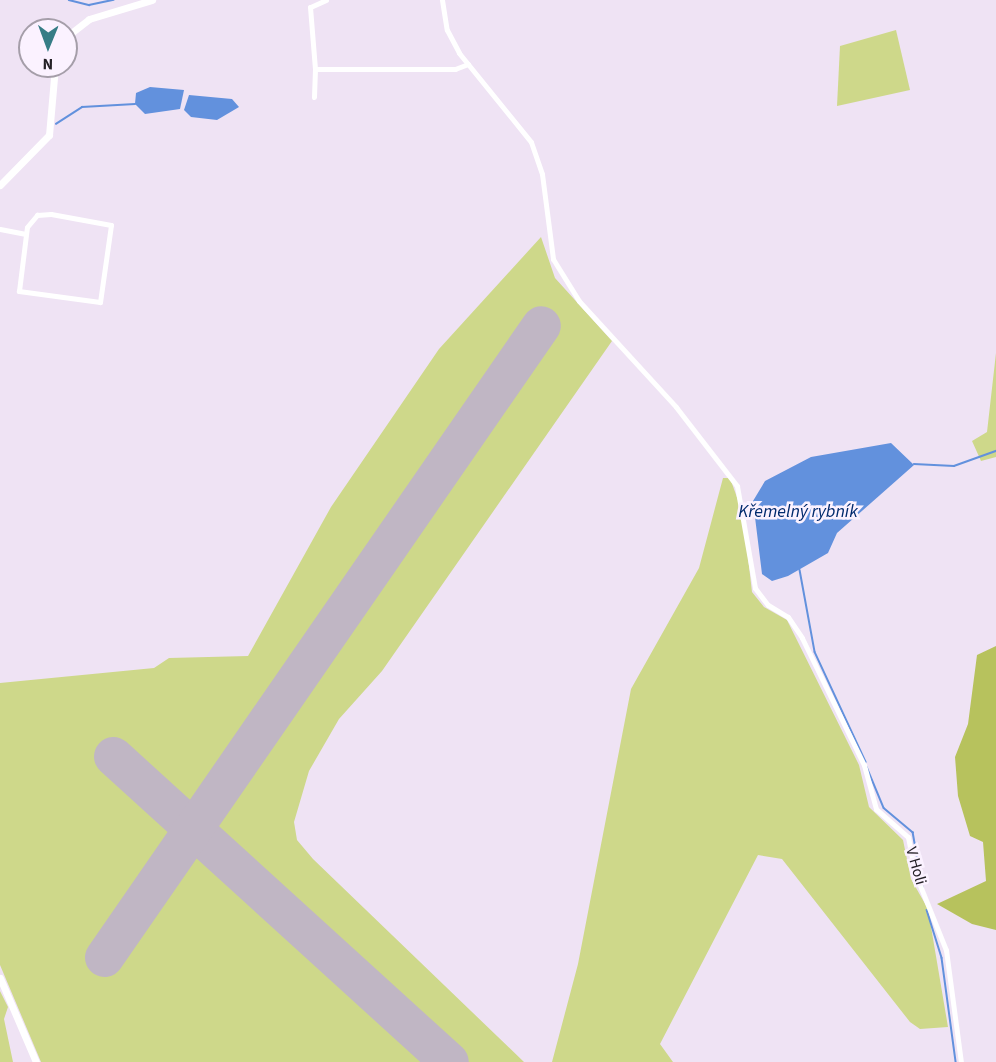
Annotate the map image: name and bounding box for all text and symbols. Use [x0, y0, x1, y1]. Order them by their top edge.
north arrow [18, 18, 78, 78]
text: N [42, 53, 53, 75]
water label: Křemelný rybník [738, 501, 858, 523]
street label: V Holi [901, 845, 931, 887]

